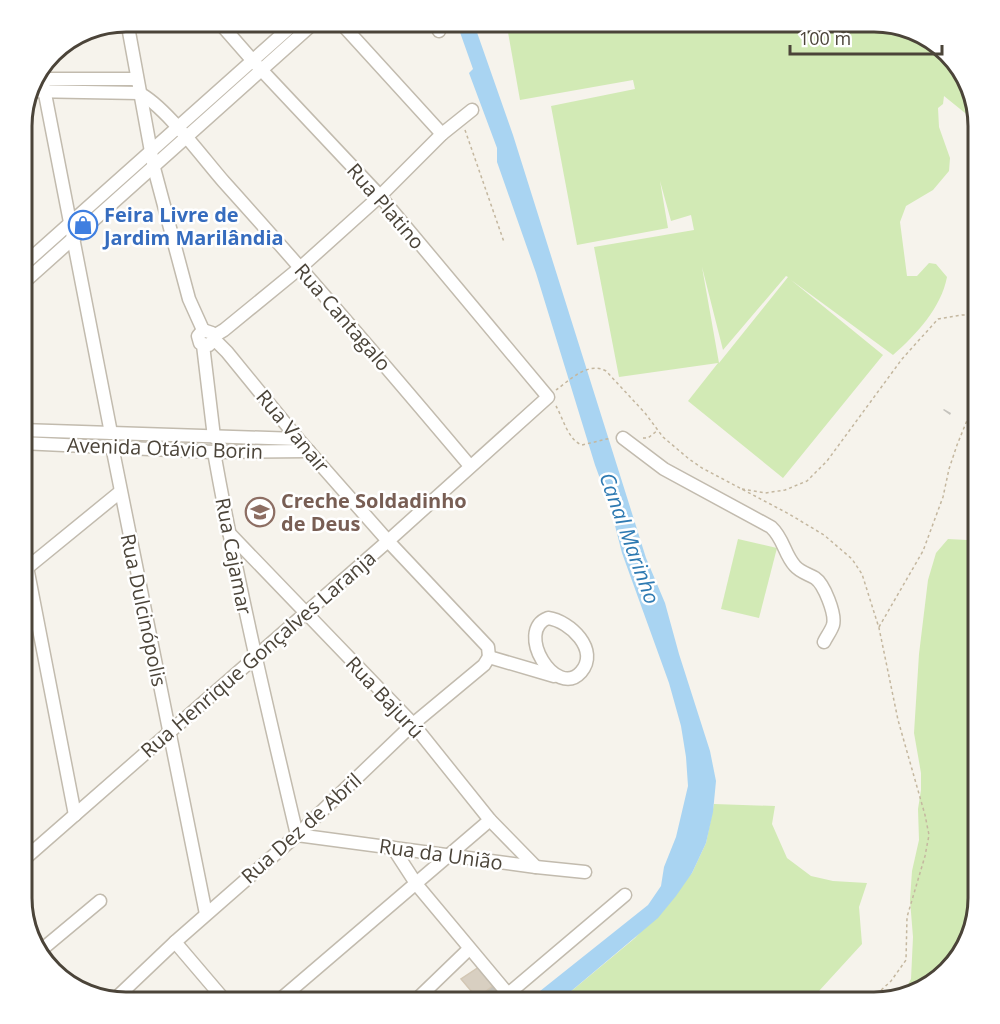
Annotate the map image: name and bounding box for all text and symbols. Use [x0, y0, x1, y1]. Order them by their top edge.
scale bar [790, 18, 942, 56]
text: 100 m [799, 26, 851, 50]
street label: Rua Platino [341, 157, 431, 255]
place label: Feira Livre de Jardim Marilândia [102, 201, 284, 251]
shop icon: Feira Livre de Jardim Marilândia [67, 209, 99, 241]
street label: Rua Cantagalo [289, 258, 397, 376]
street label: Rua Vanair [250, 384, 336, 478]
street label: Avenida Otávio Borin [66, 431, 264, 465]
water label: Canal Marinho [593, 468, 667, 608]
place label: Creche Soldadinho de Deus [281, 487, 467, 537]
street label: Rua Cajamar [209, 495, 259, 617]
school or university icon: Creche Soldadinho de Deus [244, 496, 276, 528]
street label: Rua Dulcinópolis [115, 531, 173, 689]
street label: Rua Henrique Gonçalves Laranja [135, 544, 381, 764]
street label: Rua Bajurú [340, 650, 430, 744]
street label: Rua Dez de Abril [235, 767, 367, 889]
street label: Rua da União [377, 832, 505, 876]

